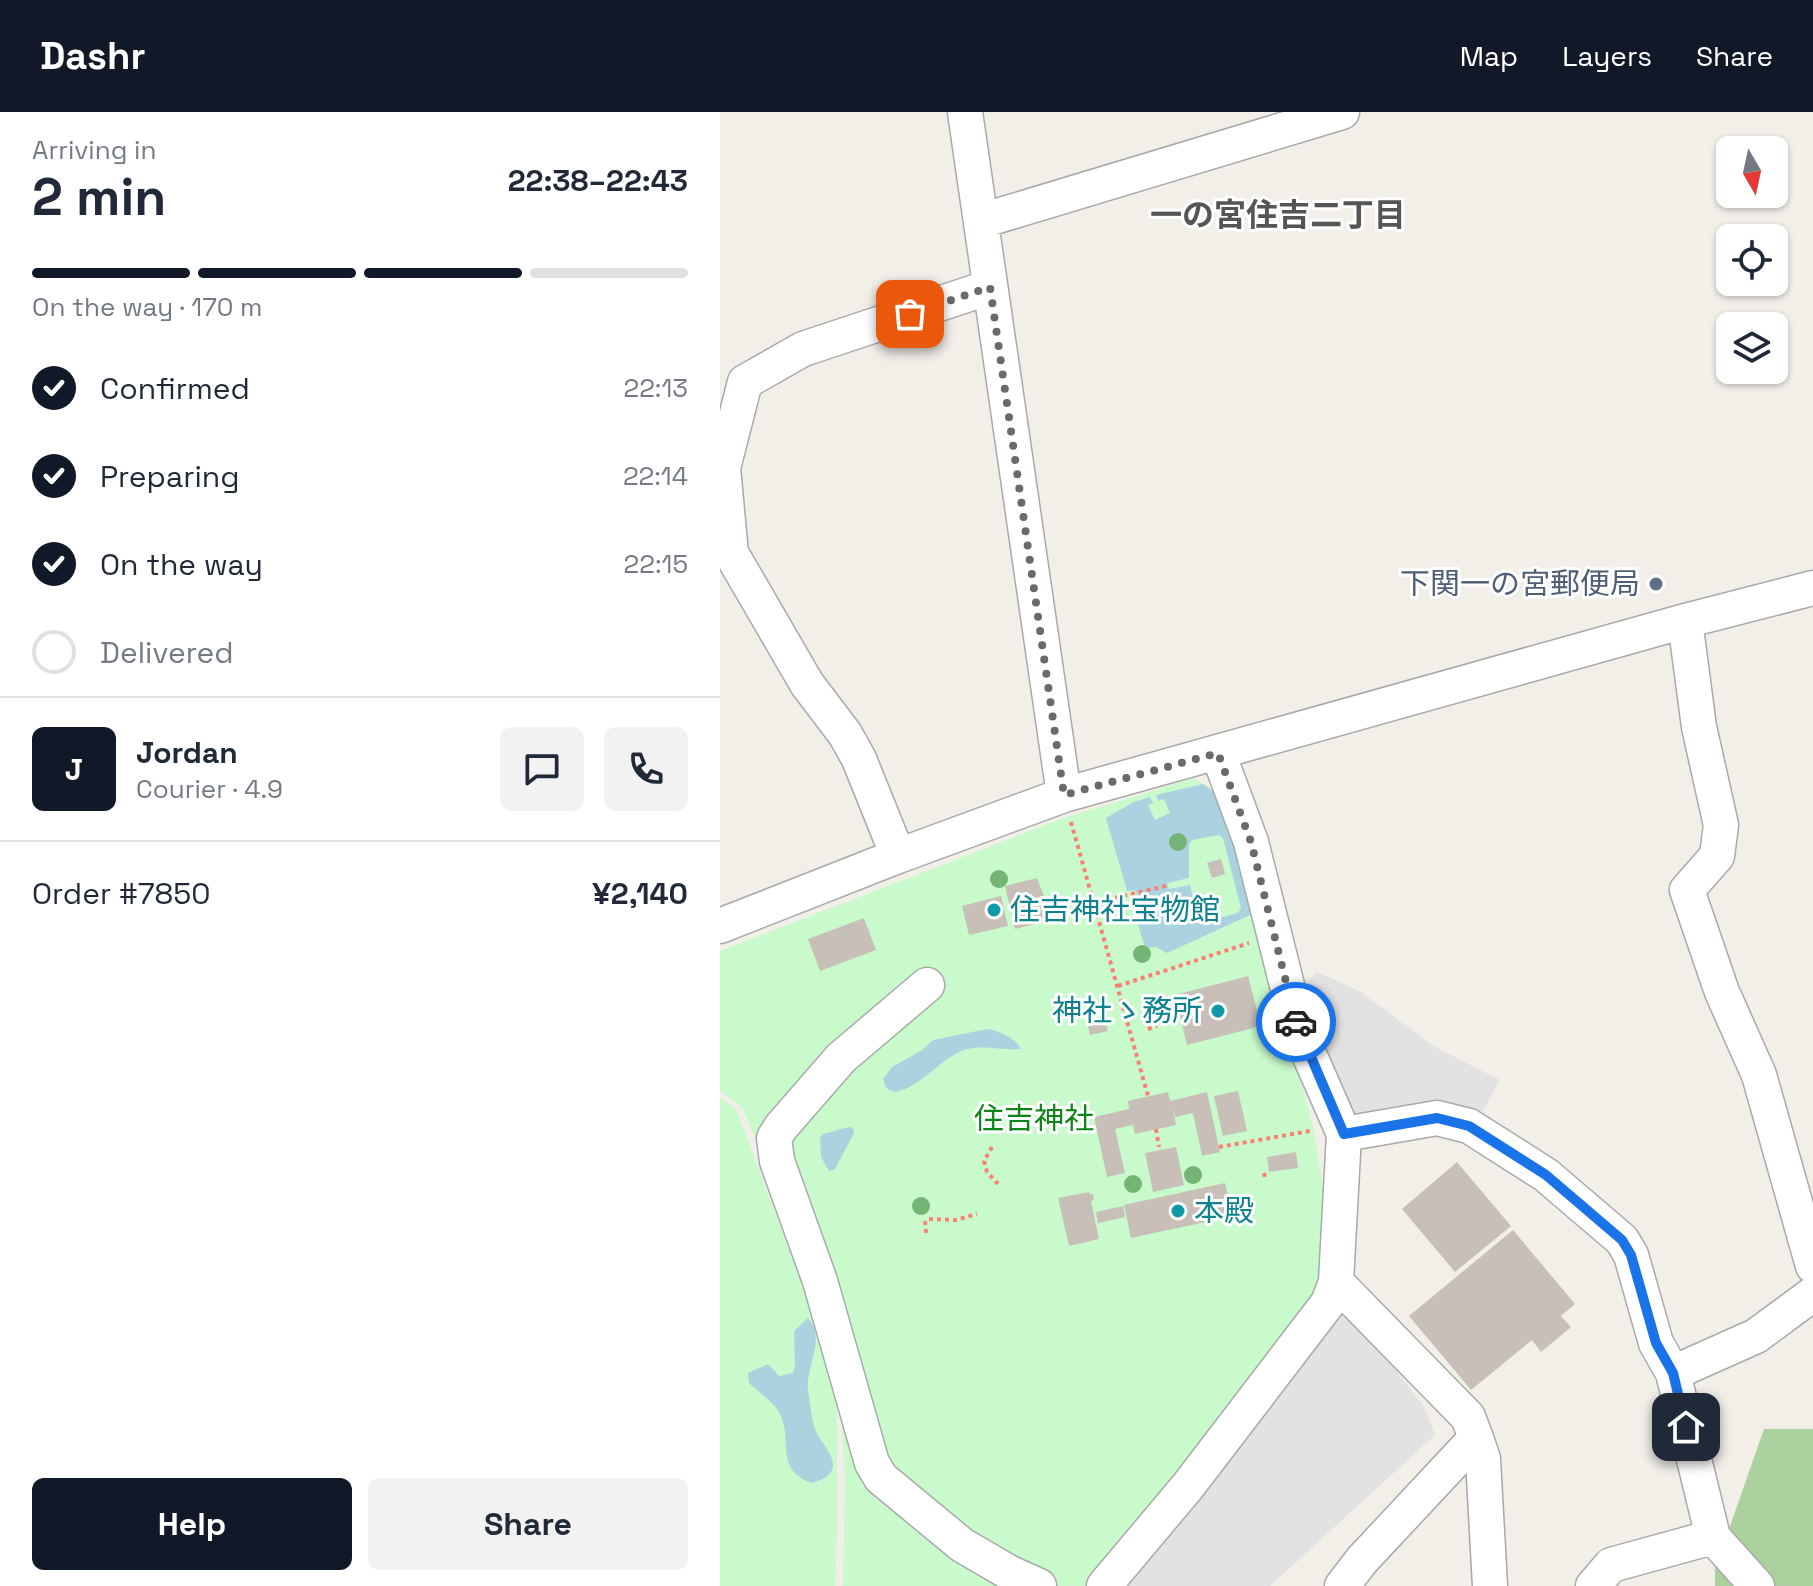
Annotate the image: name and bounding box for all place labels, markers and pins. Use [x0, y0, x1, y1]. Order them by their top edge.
pin [876, 280, 944, 348]
place label: 下関一の宮郵便局 [1400, 564, 1640, 603]
marker: 下関一の宮郵便局 [1647, 575, 1665, 593]
place label: 住吉神社宝物館 [1010, 890, 1220, 929]
marker: 住吉神社宝物館 [985, 901, 1003, 919]
place label: 神社ゝ務所 [1052, 991, 1202, 1030]
marker: 神社ゝ務所 [1209, 1002, 1227, 1020]
place label: 本殿 [1194, 1191, 1254, 1230]
marker: 本殿 [1169, 1202, 1187, 1220]
pin [1652, 1393, 1720, 1461]

